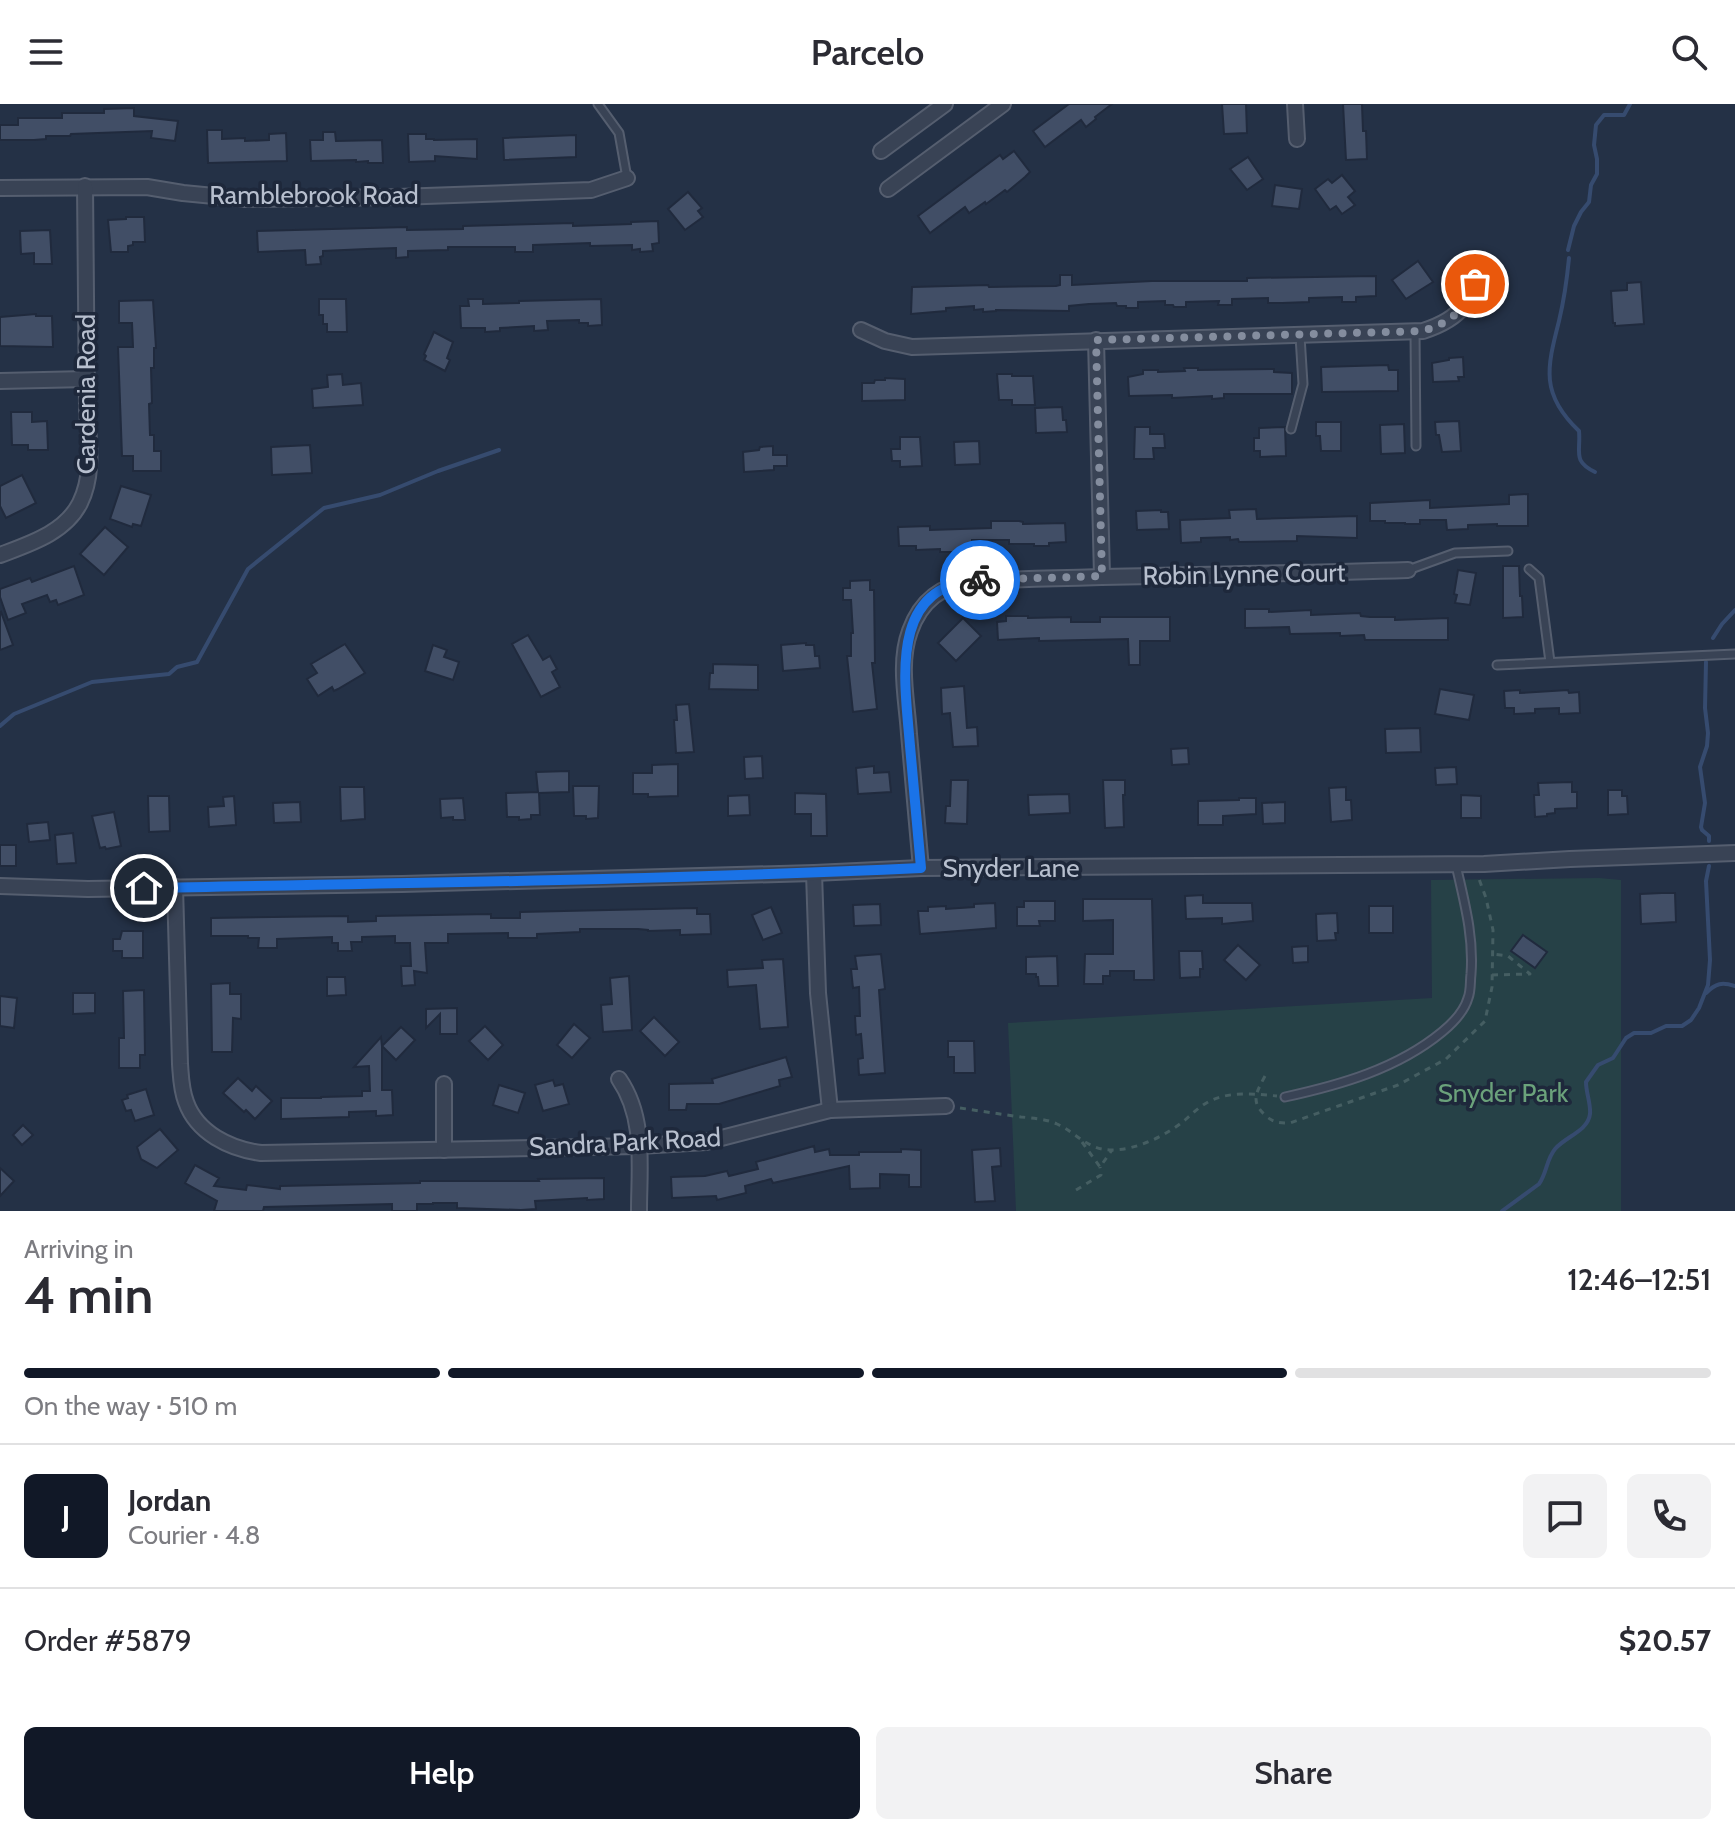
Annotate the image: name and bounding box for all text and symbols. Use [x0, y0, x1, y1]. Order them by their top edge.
icon: menu [24, 30, 68, 74]
text: Parcelo [811, 30, 924, 74]
icon: search [1667, 30, 1711, 74]
street label: Ramblebrook Road [209, 179, 419, 211]
pin [1441, 250, 1509, 318]
icon: bag [1453, 262, 1497, 306]
street label: Gardenia Road [70, 314, 102, 474]
courier [940, 540, 1020, 620]
street label: Robin Lynne Court [1142, 556, 1346, 592]
icon: bike [958, 558, 1002, 602]
street label: Snyder Lane [942, 852, 1080, 884]
pin [110, 854, 178, 922]
icon: home [122, 866, 166, 910]
park label: Snyder Park [1438, 1077, 1569, 1109]
street label: Sandra Park Road [528, 1121, 722, 1163]
text: Arriving in [24, 1233, 134, 1265]
text: 12:46–12:51 [1567, 1261, 1711, 1298]
text: 4 min [24, 1263, 153, 1326]
text: On the way · 510 m [24, 1390, 237, 1422]
button: chat [1523, 1474, 1607, 1558]
button: phone [1627, 1474, 1711, 1558]
text: Jordan [128, 1482, 211, 1519]
text: J [62, 1498, 70, 1535]
text: Courier · 4.8 [128, 1519, 261, 1551]
text: Order #5879 [24, 1622, 192, 1659]
text: $20.57 [1619, 1622, 1711, 1659]
button: Help [24, 1727, 860, 1819]
button: Share [876, 1727, 1711, 1819]

